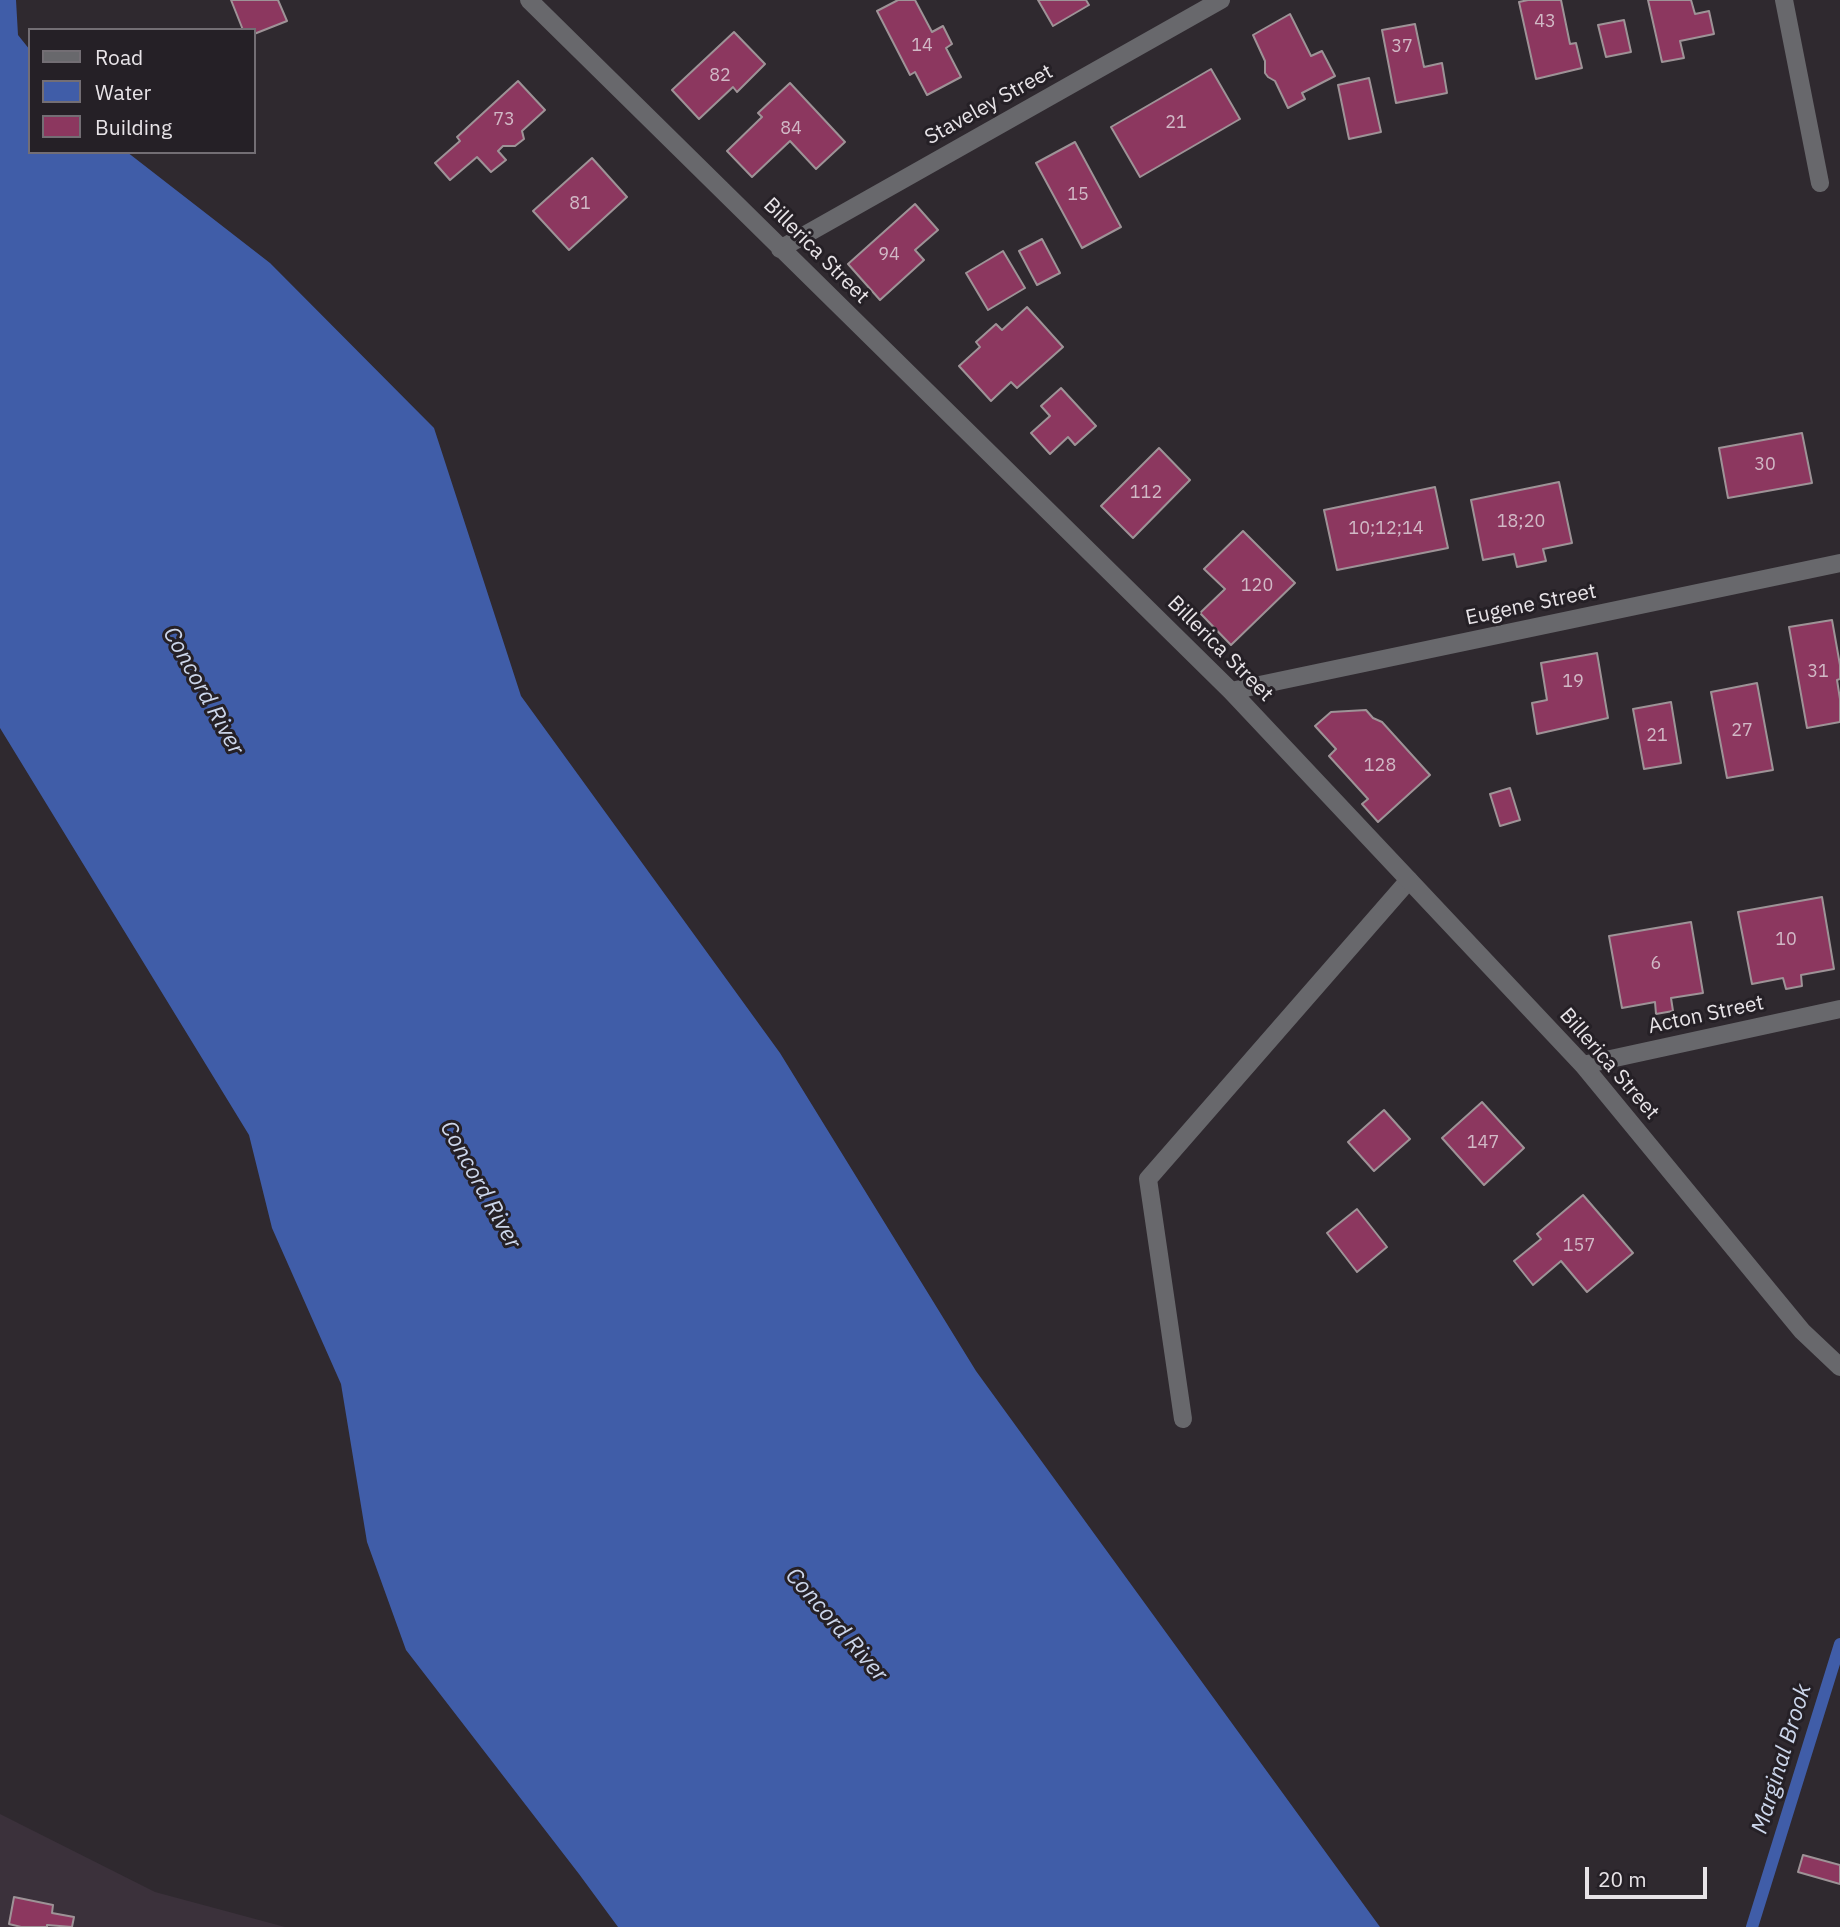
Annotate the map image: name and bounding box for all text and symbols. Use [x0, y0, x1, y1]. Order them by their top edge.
house number: 43 [1534, 11, 1556, 33]
legend [28, 28, 256, 154]
house number: 14 [911, 35, 933, 57]
house number: 37 [1391, 36, 1413, 58]
text: Road [95, 43, 143, 71]
street label: Staveley Street [921, 59, 1057, 151]
house number: 82 [709, 65, 731, 87]
text: Water [95, 78, 151, 106]
house number: 73 [493, 109, 515, 131]
house number: 21 [1165, 112, 1187, 134]
text: Building [95, 113, 172, 141]
house number: 84 [780, 118, 802, 140]
house number: 15 [1067, 184, 1089, 206]
house number: 81 [569, 193, 591, 215]
street label: Billerica Street [758, 193, 874, 309]
house number: 94 [878, 244, 900, 266]
house number: 30 [1754, 454, 1776, 476]
house number: 112 [1130, 482, 1162, 504]
house number: 18;20 [1497, 511, 1545, 533]
house number: 10;12;14 [1348, 518, 1424, 540]
house number: 120 [1241, 575, 1273, 597]
street label: Eugene Street [1463, 579, 1599, 631]
street label: Billerica Street [1162, 591, 1278, 707]
water label: Concord River [157, 622, 249, 760]
house number: 31 [1807, 661, 1829, 683]
house number: 19 [1562, 671, 1584, 693]
house number: 27 [1731, 720, 1753, 742]
house number: 21 [1646, 725, 1668, 747]
house number: 128 [1364, 755, 1396, 777]
house number: 10 [1775, 929, 1797, 951]
house number: 6 [1651, 953, 1661, 975]
street label: Acton Street [1646, 990, 1766, 1040]
street label: Billerica Street [1554, 1003, 1664, 1125]
water label: Concord River [434, 1116, 526, 1254]
house number: 147 [1467, 1132, 1499, 1154]
house number: 157 [1563, 1235, 1595, 1257]
water label: Concord River [779, 1562, 893, 1688]
water label: Marginal Brook [1746, 1681, 1818, 1837]
scale bar [1588, 1854, 1710, 1898]
text: 20 m [1598, 1865, 1647, 1893]

